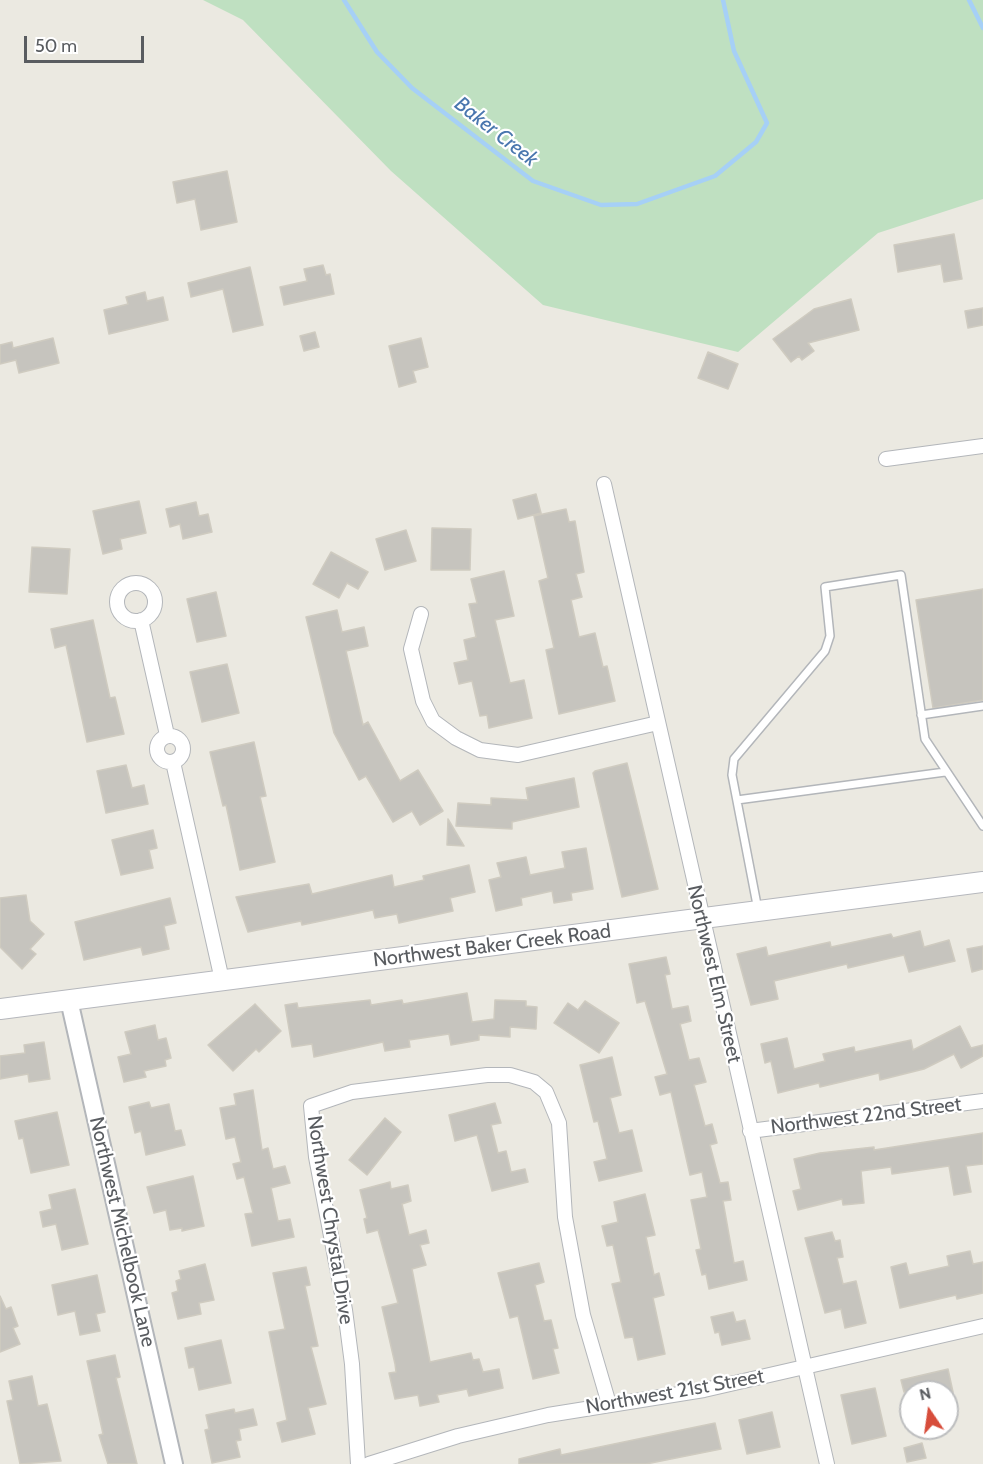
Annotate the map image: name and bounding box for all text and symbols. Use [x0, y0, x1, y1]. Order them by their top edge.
scale bar [27, 24, 147, 62]
text: 50 m [35, 35, 77, 57]
water label: Baker Creek [449, 92, 543, 172]
street label: Northwest Elm Street [682, 883, 746, 1065]
street label: Northwest Baker Creek Road [372, 920, 612, 972]
street label: Northwest 22nd Street [769, 1092, 963, 1140]
street label: Northwest Chrystal Drive [302, 1114, 358, 1326]
street label: Northwest Michelbook Lane [84, 1115, 160, 1349]
street label: Northwest 21st Street [584, 1365, 766, 1419]
north arrow [899, 1380, 959, 1440]
text: N [918, 1383, 933, 1404]

